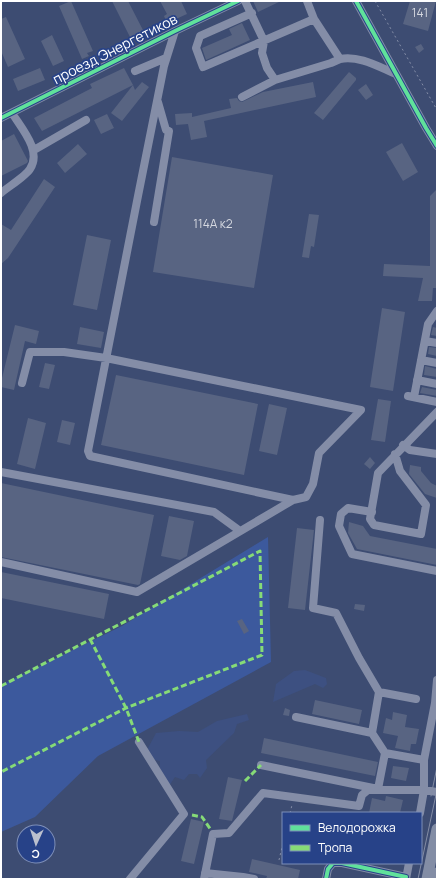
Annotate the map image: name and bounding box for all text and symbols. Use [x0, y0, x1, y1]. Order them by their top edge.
house number: 141 [412, 4, 428, 21]
street label: проезд Энергетиков [49, 9, 181, 88]
house number: 114А к2 [193, 215, 233, 232]
legend [282, 812, 422, 864]
text: Велодорожка [318, 819, 396, 836]
north arrow [16, 824, 56, 864]
text: Тропа [318, 839, 352, 856]
text: С [31, 847, 40, 862]

